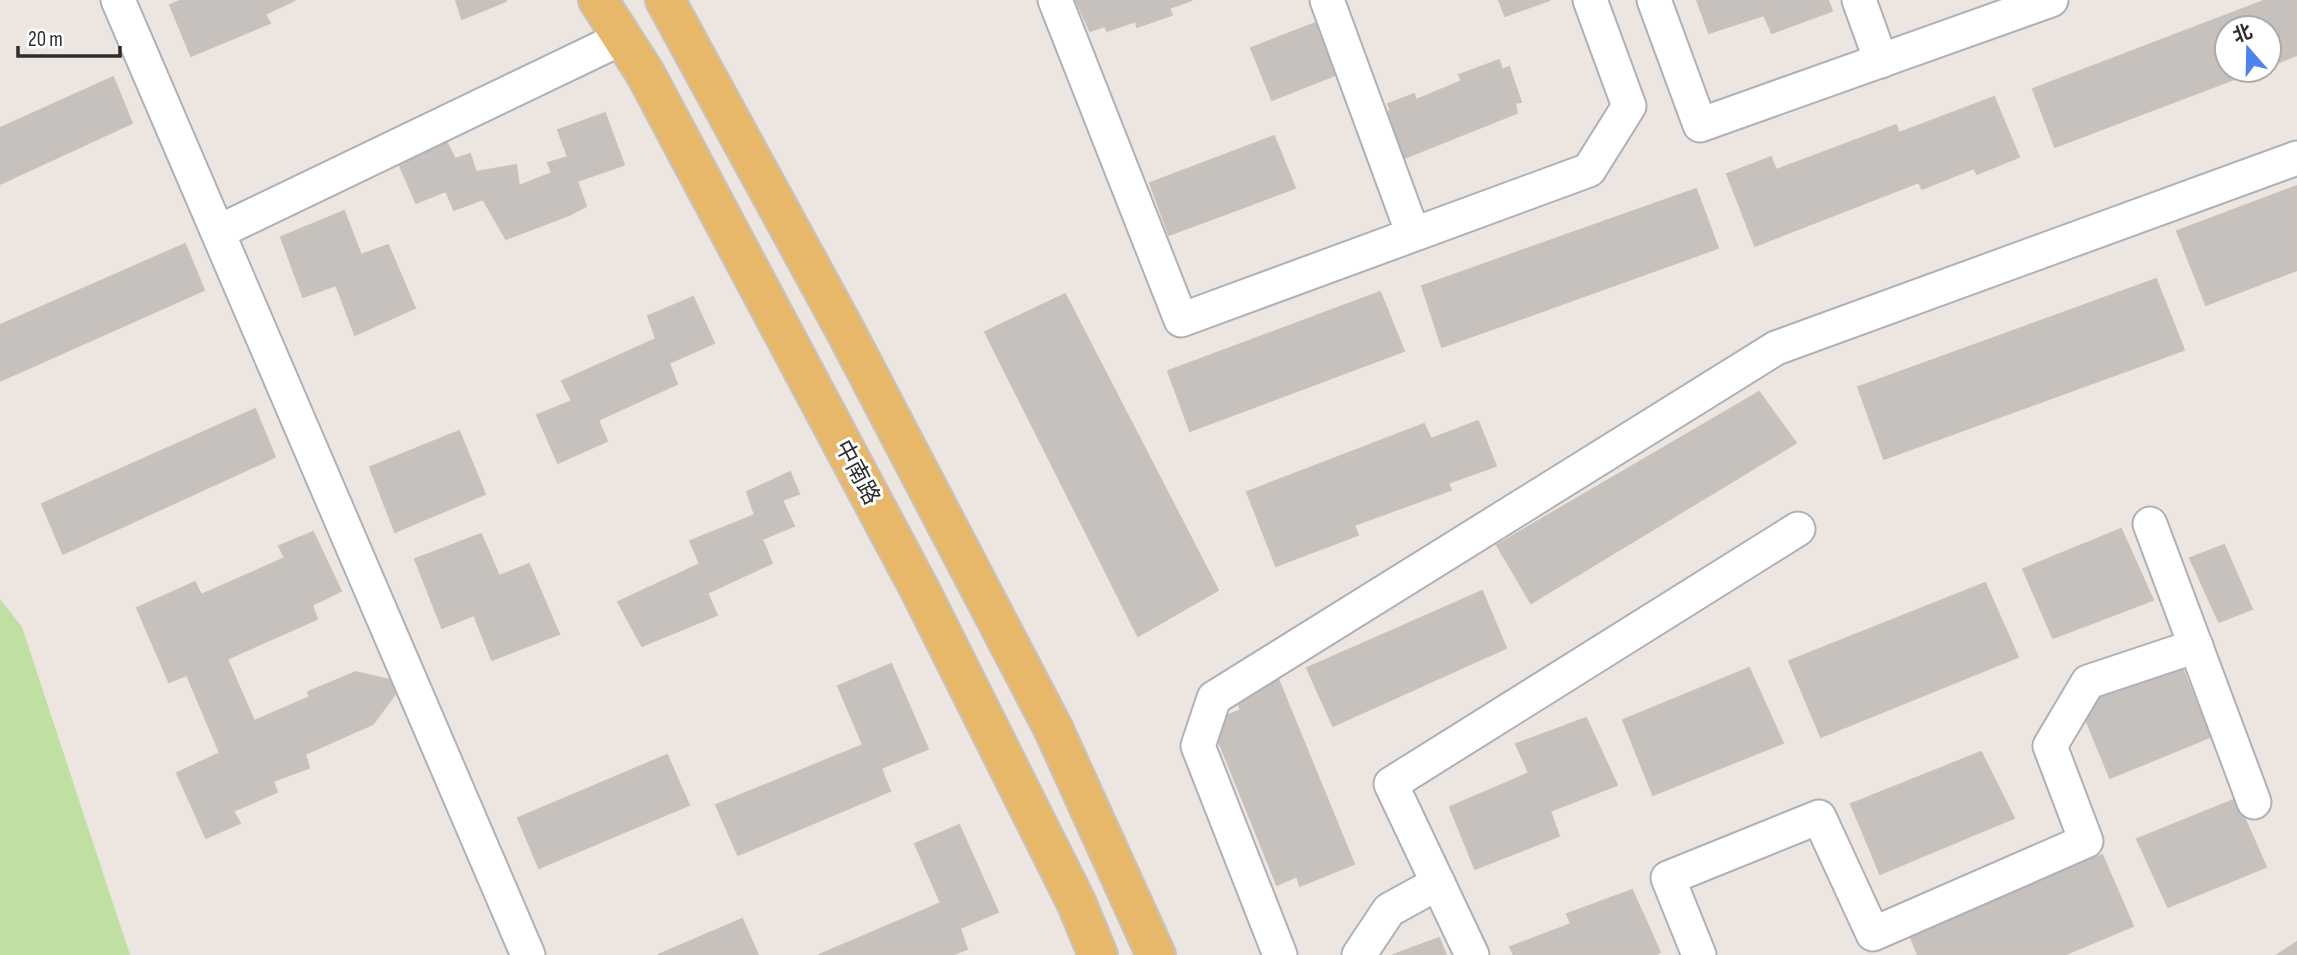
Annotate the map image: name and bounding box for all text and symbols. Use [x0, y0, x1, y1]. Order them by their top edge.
scale bar [18, 14, 119, 58]
north arrow [2213, 14, 2283, 84]
text: 北 [2230, 20, 2256, 48]
text: 20 m [28, 27, 63, 52]
street label: 中南路 [829, 435, 886, 510]

